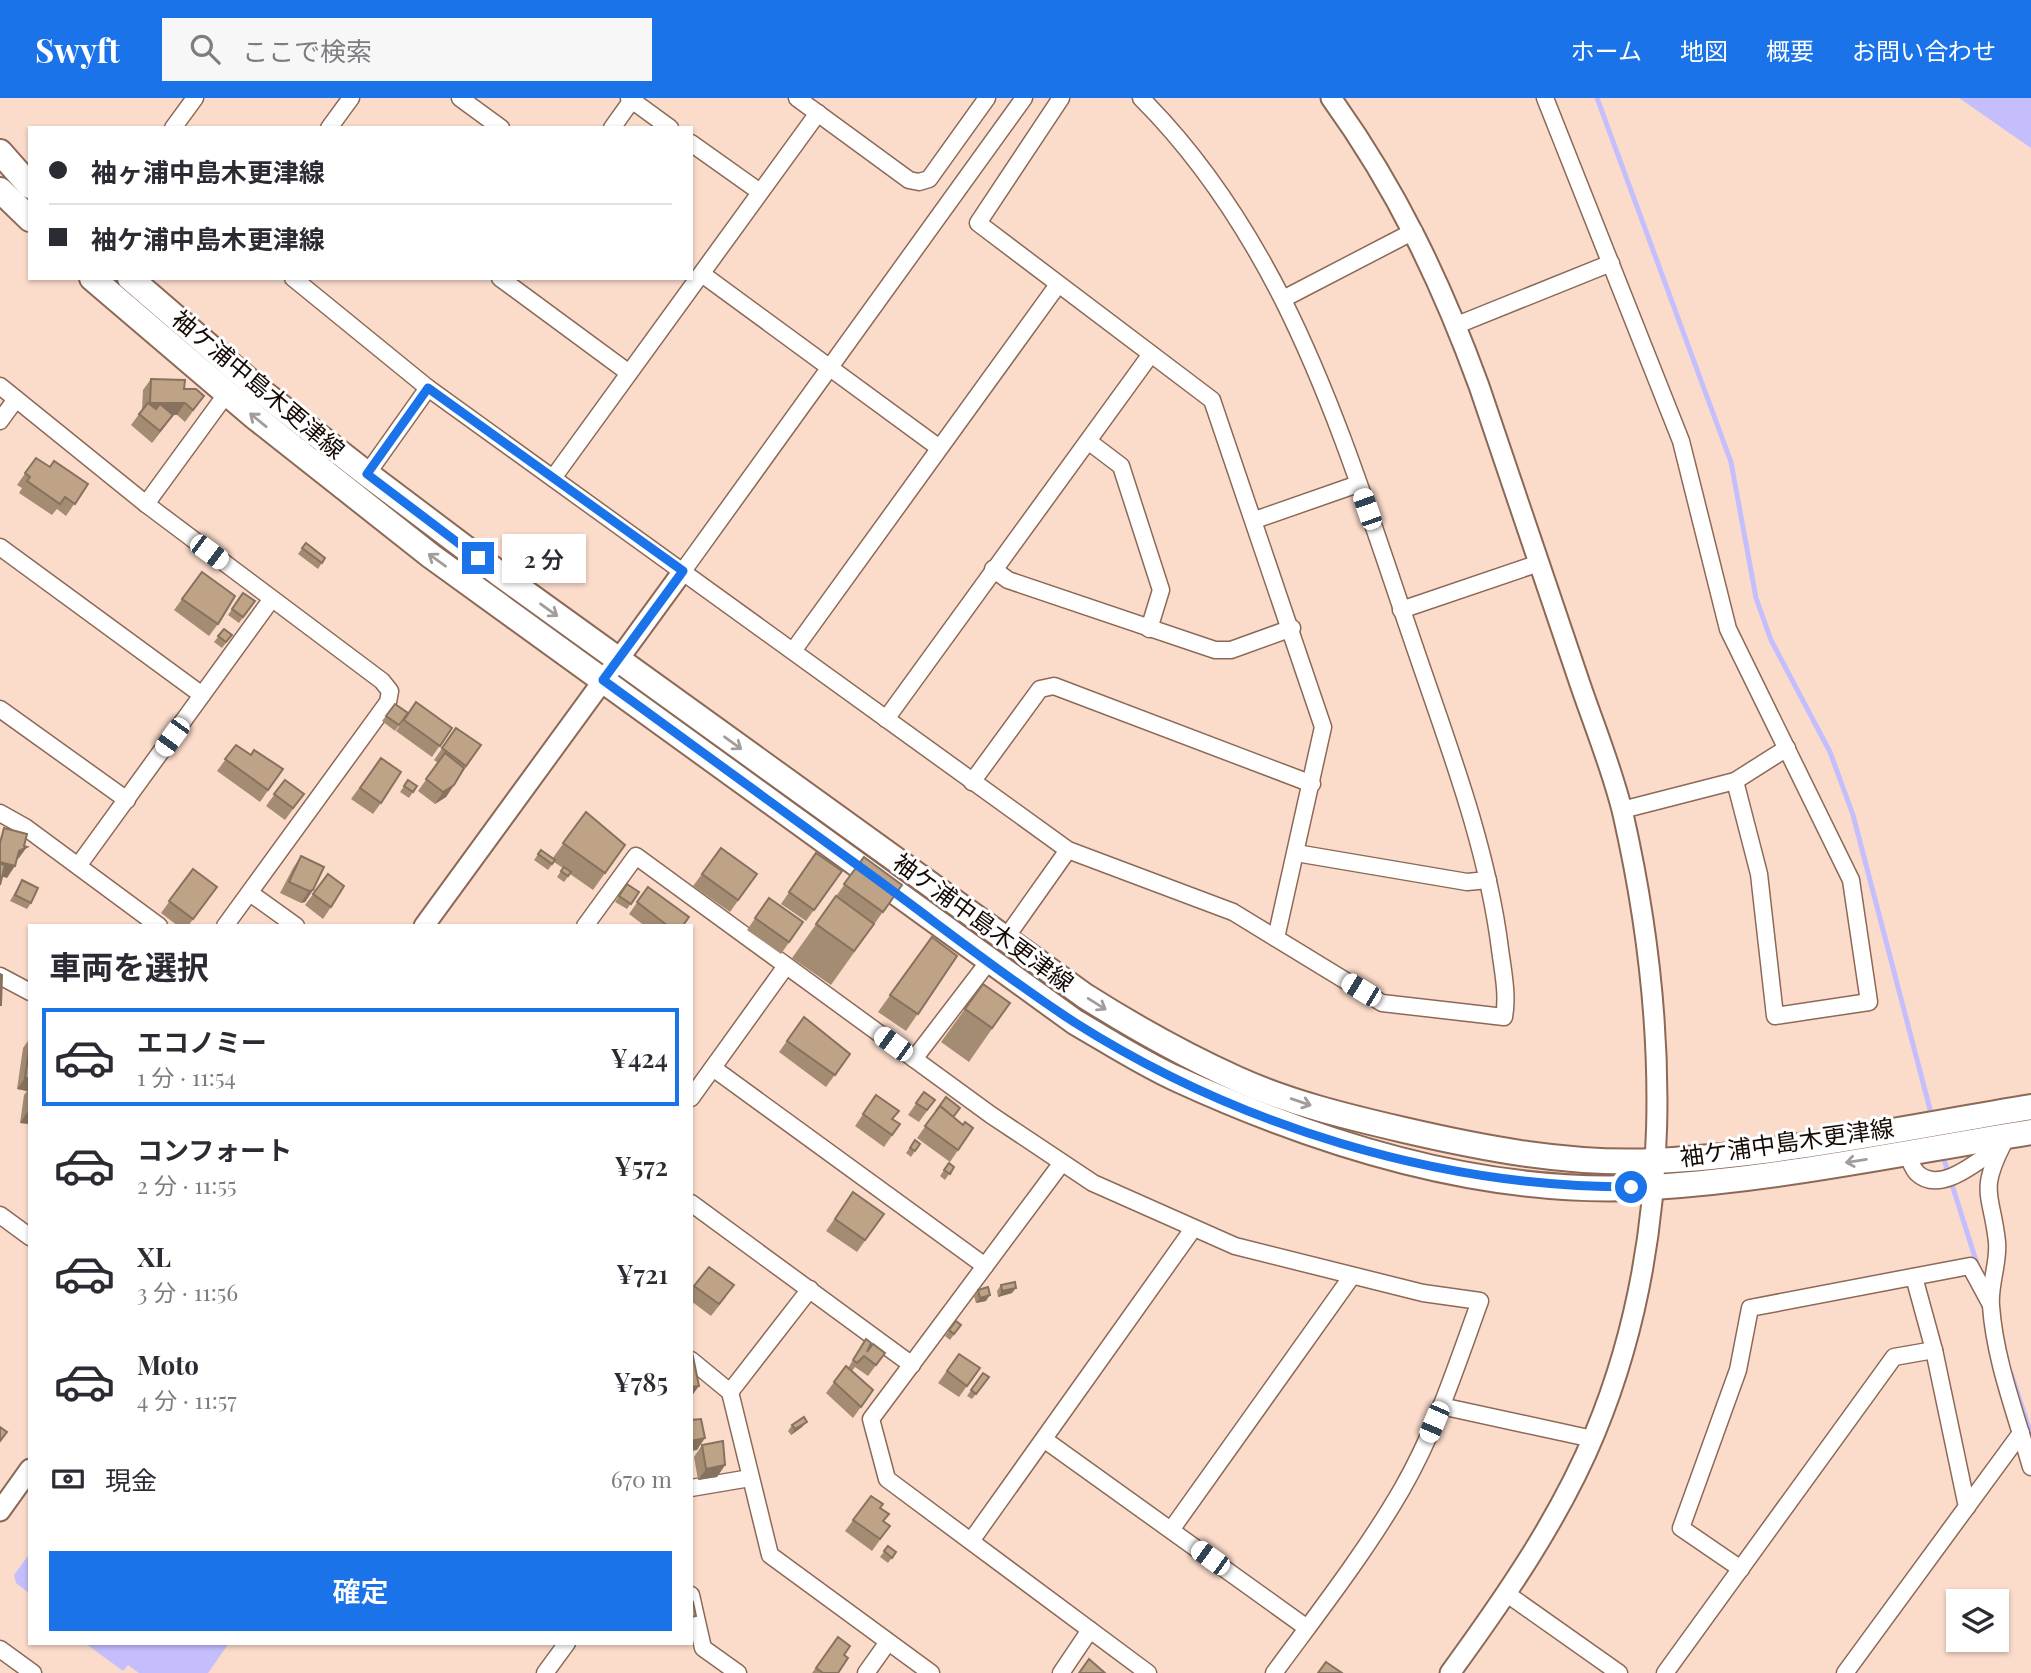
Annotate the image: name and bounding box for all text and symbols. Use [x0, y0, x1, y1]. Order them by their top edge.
search box [162, 18, 652, 81]
text: Swyft [35, 27, 120, 71]
icon: search [186, 30, 224, 68]
text: ここで検索 [242, 33, 372, 68]
text: ホーム [1571, 34, 1642, 66]
text: 地図 [1680, 34, 1728, 66]
text: 概要 [1766, 34, 1814, 66]
text: お問い合わせ [1852, 34, 1996, 66]
text: 袖ヶ浦中島木更津線 [91, 154, 325, 189]
text: 袖ケ浦中島木更津線 [91, 221, 325, 256]
street label: 袖ケ浦中島木更津線 [166, 302, 352, 465]
one-way arrow [250, 412, 268, 427]
car [1351, 486, 1384, 532]
car [186, 531, 233, 573]
callout: 2 分 [503, 533, 586, 582]
route end [462, 542, 494, 574]
text: 2 分 [524, 543, 564, 574]
one-way arrow [428, 553, 447, 567]
one-way arrow [539, 602, 557, 617]
car [152, 714, 193, 760]
one-way arrow [723, 736, 742, 750]
street label: 袖ケ浦中島木更津線 [887, 845, 1081, 998]
text: 車両を選択 [49, 944, 209, 987]
car [1338, 970, 1385, 1010]
one-way arrow [1087, 996, 1106, 1011]
car [870, 1023, 917, 1065]
text: エコノミー [137, 1024, 267, 1059]
icon: car [53, 1026, 116, 1089]
text: ¥424 [611, 1040, 668, 1075]
text: 1 分 · 11:54 [137, 1061, 236, 1092]
one-way arrow [1290, 1097, 1312, 1109]
street label: 袖ケ浦中島木更津線 [1678, 1110, 1896, 1172]
text: コンフォート [137, 1132, 292, 1167]
icon: car [53, 1134, 116, 1197]
text: ¥572 [614, 1148, 668, 1183]
one-way arrow [1845, 1154, 1868, 1167]
text: 2 分 · 11:55 [137, 1169, 237, 1200]
route start [1615, 1171, 1647, 1203]
text: XL [137, 1239, 171, 1274]
icon: car [53, 1242, 116, 1305]
text: ¥721 [616, 1256, 668, 1291]
text: 3 分 · 11:56 [137, 1276, 238, 1307]
text: Moto [137, 1347, 199, 1382]
icon: car [53, 1350, 116, 1413]
text: ¥785 [613, 1364, 668, 1399]
text: 4 分 · 11:57 [137, 1384, 237, 1415]
car [1417, 1399, 1452, 1445]
icon: cash [49, 1460, 87, 1498]
text: 現金 [105, 1462, 157, 1497]
text: 670 m [611, 1463, 672, 1494]
car [1187, 1537, 1234, 1579]
button: 確定 [49, 1551, 672, 1631]
map controls [1946, 1589, 2009, 1652]
button: layers [1946, 1589, 2009, 1652]

